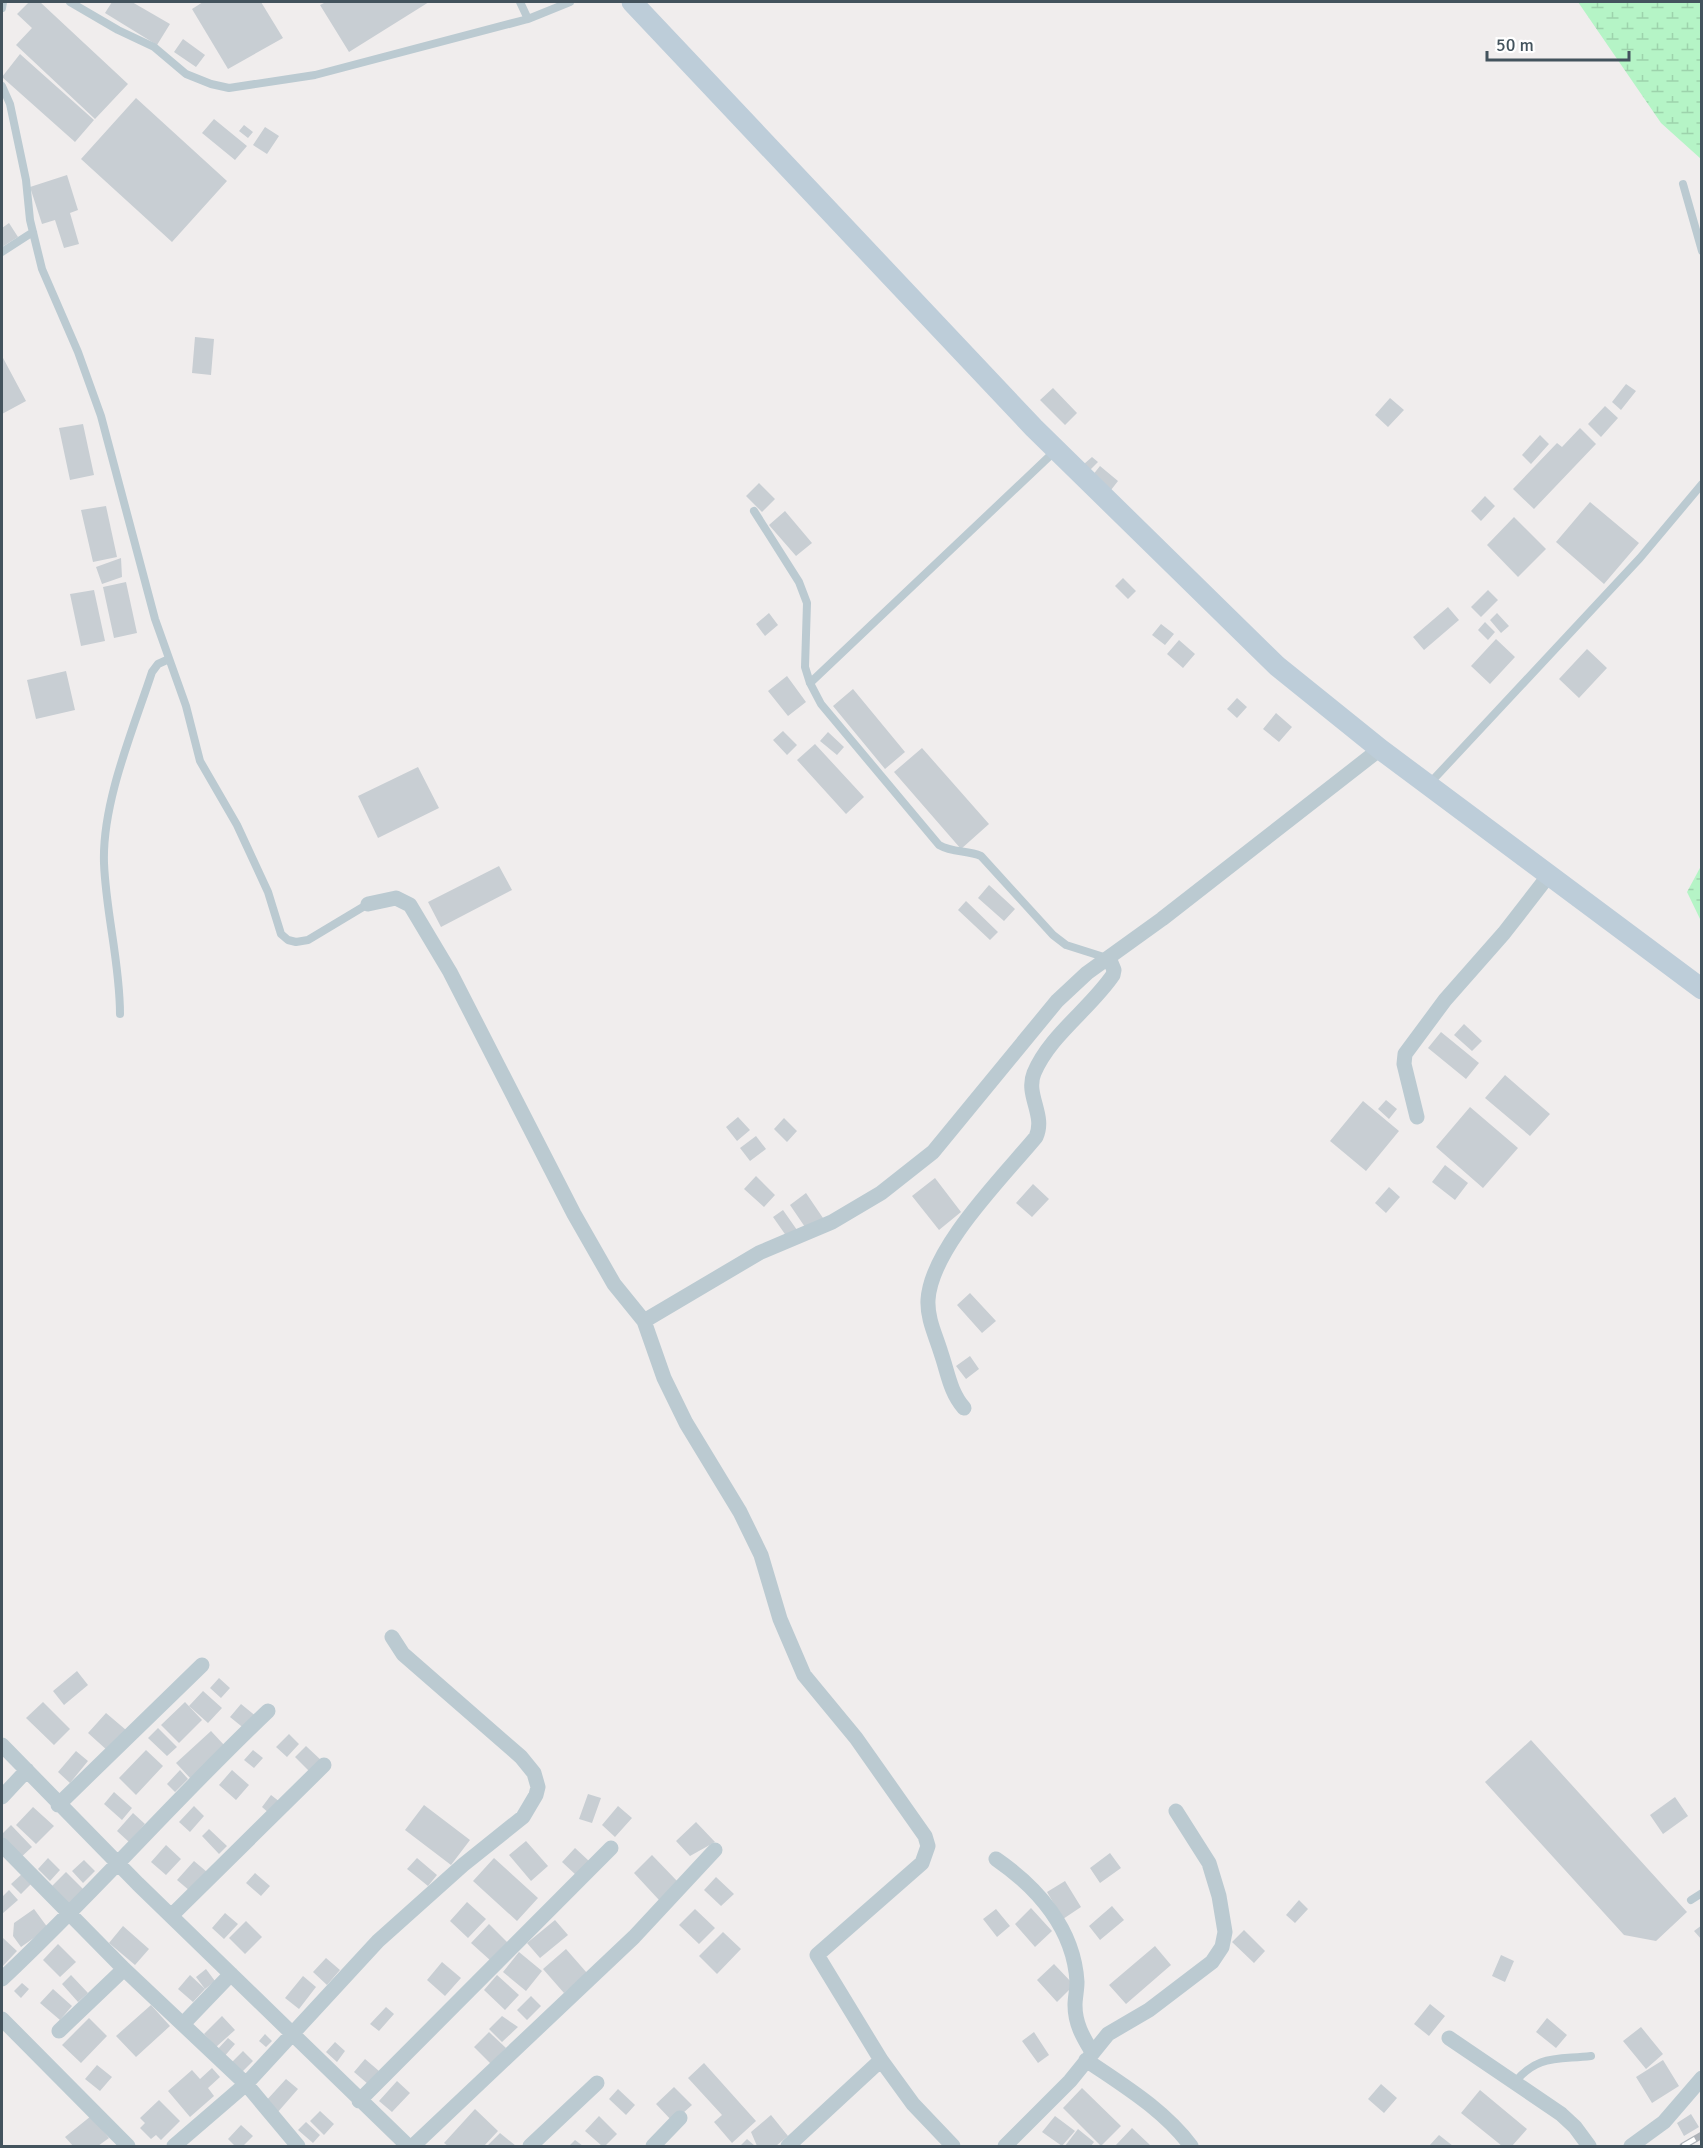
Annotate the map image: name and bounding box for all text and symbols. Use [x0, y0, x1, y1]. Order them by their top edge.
scale bar [1487, 24, 1630, 62]
text: 50 m [1496, 34, 1534, 56]

